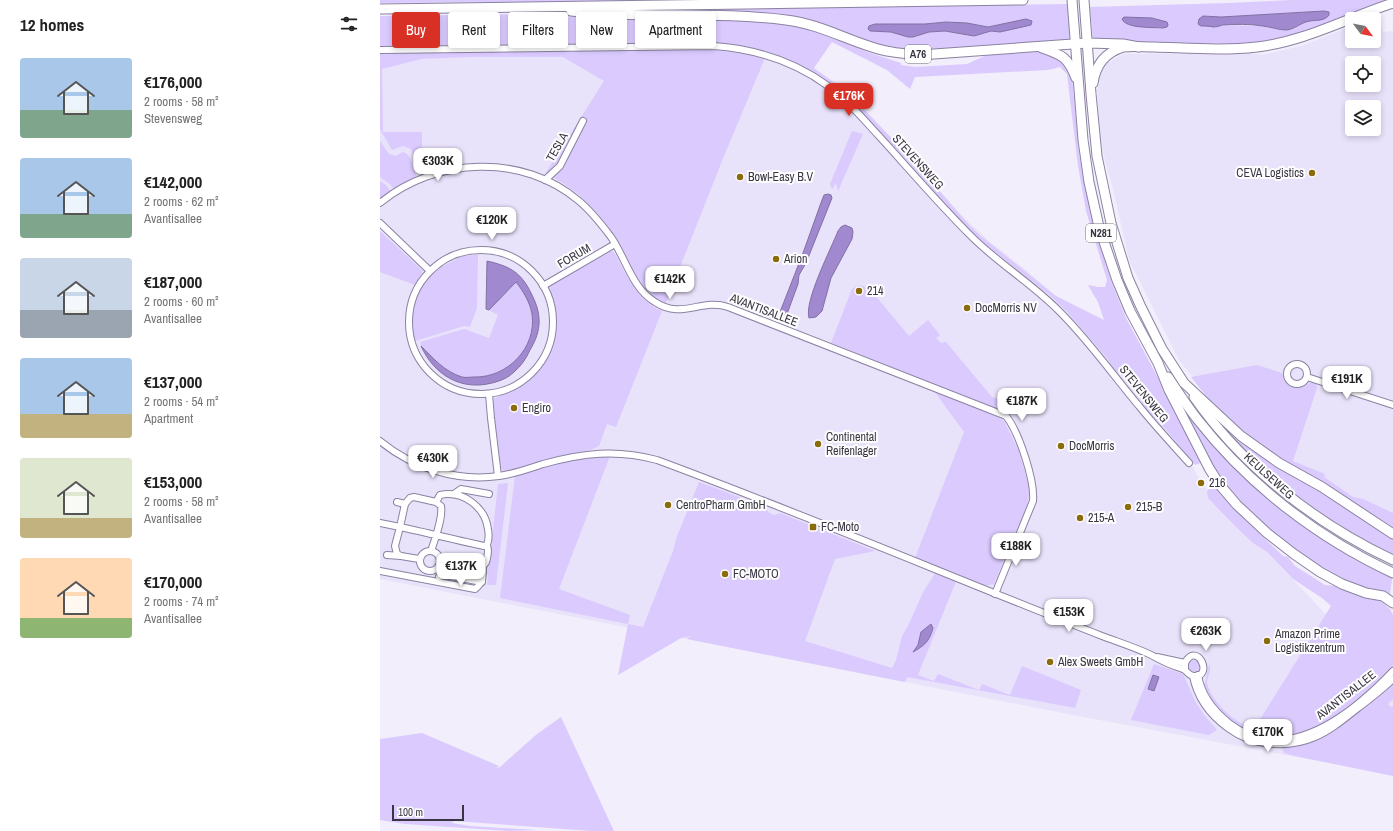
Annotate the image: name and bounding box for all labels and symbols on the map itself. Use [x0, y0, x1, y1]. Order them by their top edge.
north arrow [1345, 12, 1381, 48]
road number: A76 [905, 45, 931, 63]
pin: €176K [821, 83, 877, 117]
street label: TESLA [542, 129, 572, 165]
street label: STEVENSWEG [889, 131, 947, 193]
pin: €303K [410, 148, 466, 182]
place label: CEVA Logistics [1236, 165, 1304, 181]
marker: CEVA Logistics [1307, 168, 1317, 178]
place label: Bowl-Easy B.V [748, 169, 814, 185]
marker: Bowl-Easy B.V [735, 172, 745, 182]
pin: €120K [464, 207, 520, 241]
road number: N281 [1086, 224, 1116, 242]
street label: FORUM [554, 240, 594, 272]
place label: Arion [783, 251, 808, 267]
marker: Arion [771, 254, 781, 264]
pin: €142K [642, 266, 698, 300]
place label: 214 [867, 283, 884, 299]
marker: 214 [854, 286, 864, 296]
street label: AVANTISALLEE [727, 289, 800, 330]
place label: DocMorris NV [975, 300, 1037, 316]
marker: DocMorris NV [962, 303, 972, 313]
street label: STEVENSWEG [1116, 362, 1172, 426]
pin: €191K [1319, 366, 1375, 400]
pin: €187K [994, 388, 1050, 422]
place label: Engiro [522, 400, 551, 416]
marker: Engiro [509, 403, 519, 413]
place label: Continental Reifenlager [826, 429, 878, 459]
place label: DocMorris [1069, 438, 1114, 454]
marker: Continental Reifenlager [813, 439, 823, 449]
marker: DocMorris [1056, 441, 1066, 451]
pin: €430K [405, 445, 461, 479]
street label: KEULSEWEG [1240, 449, 1298, 503]
place label: 216 [1209, 475, 1225, 491]
marker: 216 [1196, 478, 1206, 488]
place label: CentroPharm GmbH [676, 497, 766, 513]
place label: 215-B [1136, 499, 1163, 515]
marker: CentroPharm GmbH [663, 500, 673, 510]
marker: 215-B [1123, 502, 1133, 512]
place label: 215-A [1088, 510, 1115, 526]
marker: 215-A [1075, 513, 1085, 523]
place label: FC-Moto [821, 519, 859, 535]
marker: FC-Moto [808, 522, 818, 532]
pin: €188K [988, 533, 1044, 567]
pin: €137K [433, 553, 489, 587]
place label: FC-MOTO [733, 566, 779, 582]
marker: FC-MOTO [720, 569, 730, 579]
pin: €153K [1041, 599, 1097, 633]
pin: €263K [1178, 618, 1234, 652]
place label: Amazon Prime Logistikzentrum [1274, 626, 1345, 656]
marker: Amazon Prime Logistikzentrum [1262, 636, 1272, 646]
place label: Alex Sweets GmbH [1057, 654, 1143, 670]
marker: Alex Sweets GmbH [1045, 657, 1055, 667]
street label: AVANTISALLEE [1312, 667, 1379, 724]
pin: €170K [1240, 719, 1296, 753]
scale bar [392, 803, 464, 822]

